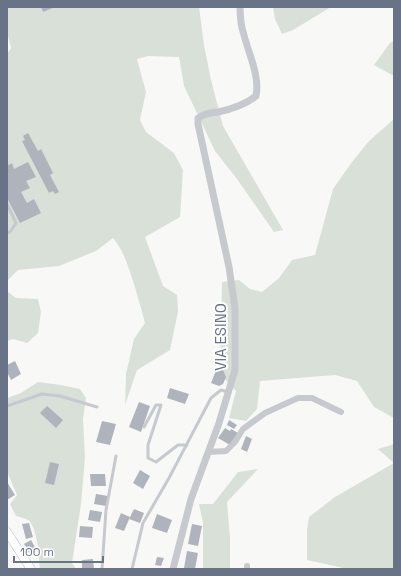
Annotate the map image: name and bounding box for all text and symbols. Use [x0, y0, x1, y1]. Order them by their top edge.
street label: VIA ESINO [211, 303, 230, 371]
scale bar [14, 538, 103, 564]
text: 100 m [20, 544, 54, 560]

